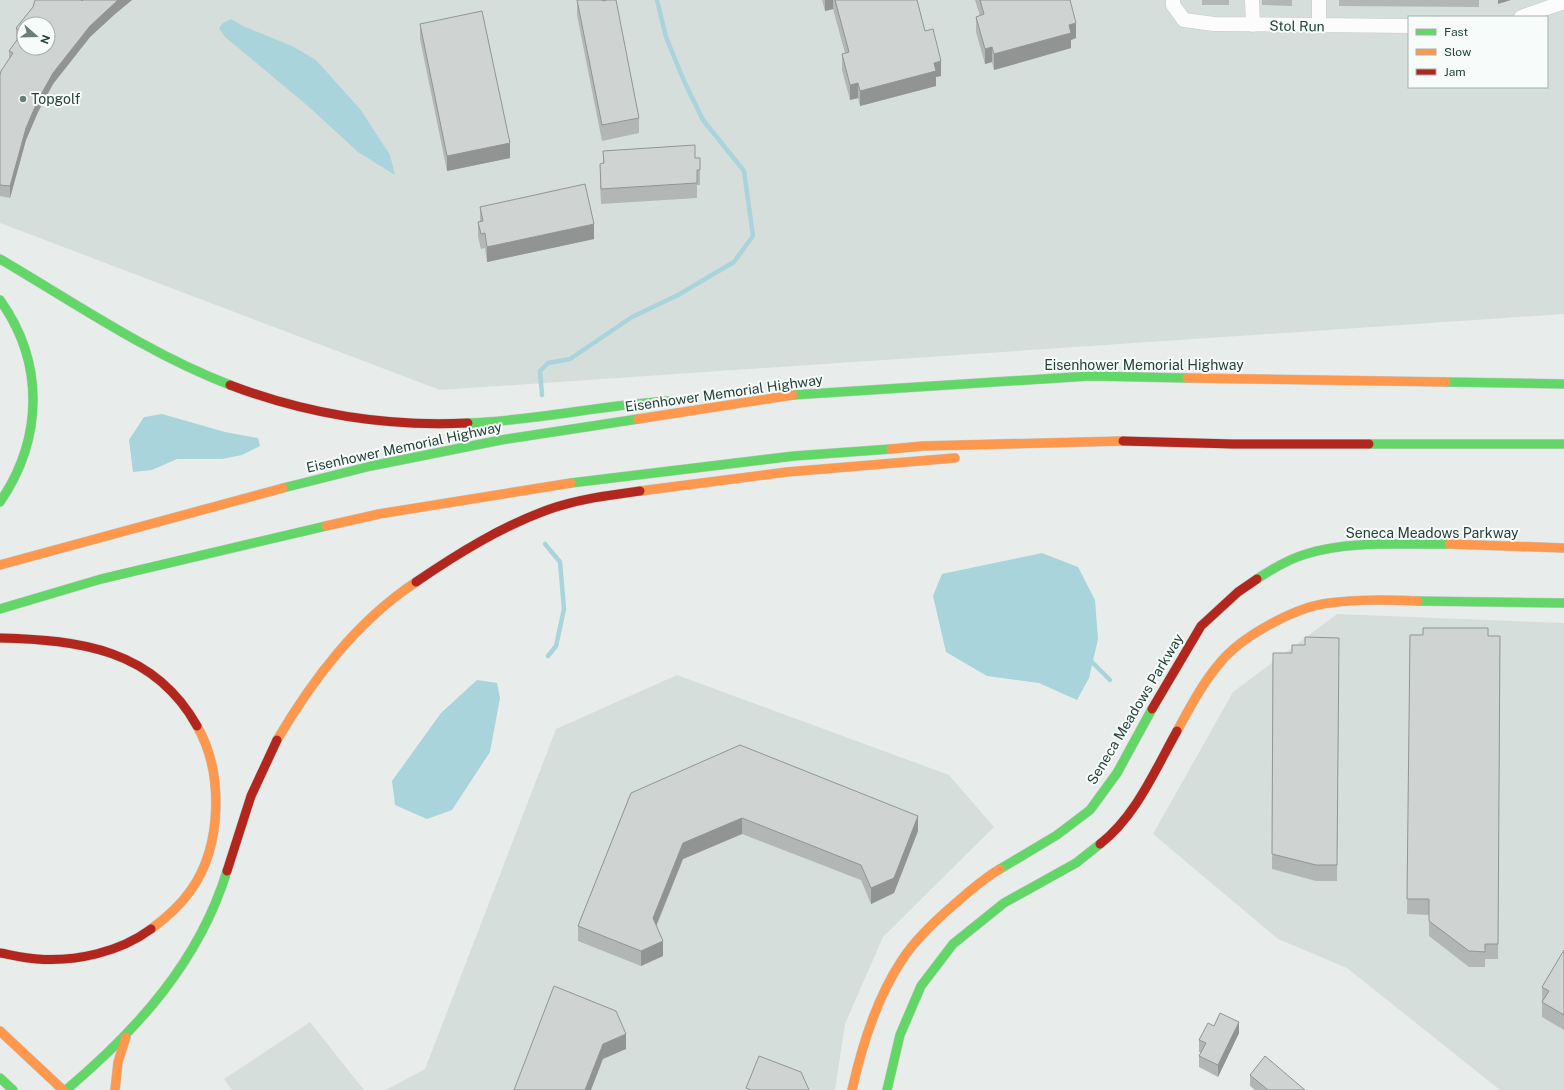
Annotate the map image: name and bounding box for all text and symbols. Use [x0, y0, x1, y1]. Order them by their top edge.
north arrow [16, 16, 56, 56]
legend [1408, 16, 1548, 88]
street label: Stol Run [1269, 18, 1325, 34]
text: Fast [1444, 25, 1469, 39]
text: N [38, 33, 53, 46]
text: Slow [1444, 45, 1472, 59]
text: Jam [1444, 65, 1466, 79]
place label: Topgolf [31, 91, 81, 107]
marker: Topgolf [18, 94, 28, 104]
street label: Eisenhower Memorial Highway [1044, 357, 1244, 373]
street label: Eisenhower Memorial Highway [624, 371, 824, 415]
street label: Eisenhower Memorial Highway [305, 418, 504, 476]
street label: Seneca Meadows Parkway [1345, 525, 1519, 541]
street label: Seneca Meadows Parkway [1084, 630, 1187, 787]

